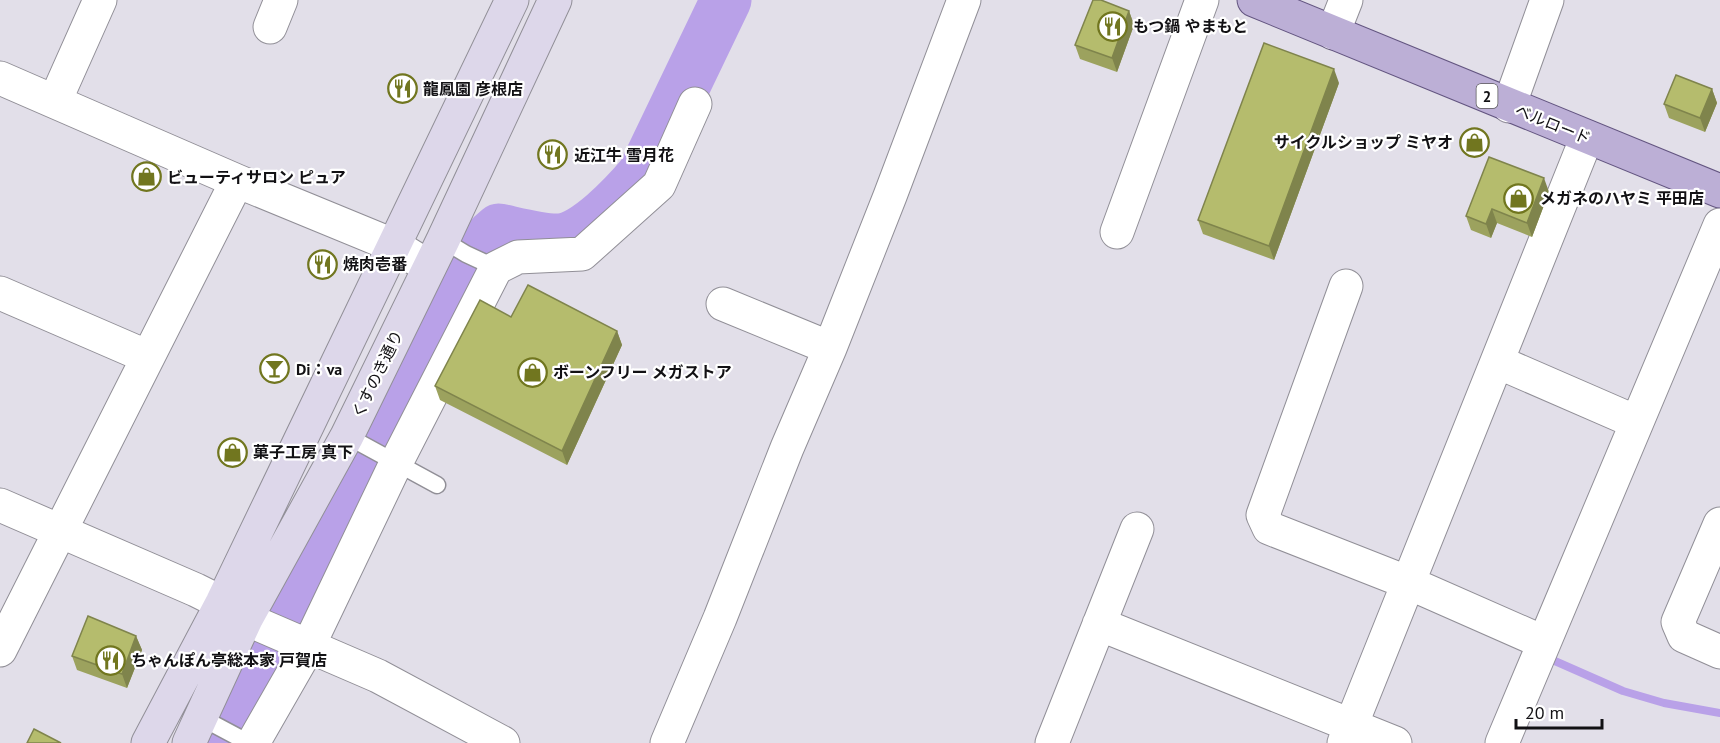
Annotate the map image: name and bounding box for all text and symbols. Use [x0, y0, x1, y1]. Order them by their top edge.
restaurant icon: もつ鍋 やまもと [1096, 10, 1128, 42]
place label: もつ鍋 やまもと [1133, 16, 1248, 36]
restaurant icon: 龍鳳園 彦根店 [386, 73, 418, 105]
place label: 龍鳳園 彦根店 [423, 79, 523, 99]
road number: 2 [1476, 84, 1498, 108]
street label: ベルロード [1512, 100, 1594, 148]
shop icon: サイクルショップ ミヤオ [1458, 126, 1490, 158]
place label: サイクルショップ ミヤオ [1274, 132, 1453, 152]
restaurant icon: 近江牛 雪月花 [537, 139, 569, 171]
place label: 近江牛 雪月花 [574, 145, 674, 165]
shop icon: ビューティサロン ピュア [130, 161, 162, 193]
place label: ビューティサロン ピュア [167, 167, 346, 187]
shop icon: メガネのハヤミ 平田店 [1503, 182, 1535, 214]
place label: メガネのハヤミ 平田店 [1540, 188, 1704, 208]
restaurant icon: 焼肉壱番 [306, 248, 338, 280]
place label: 焼肉壱番 [343, 254, 407, 274]
street label: くすのき通り [347, 327, 407, 421]
bar icon: Di：va [259, 353, 291, 385]
shop icon: ボーンフリー メガストア [516, 356, 548, 388]
place label: Di：va [296, 359, 342, 379]
place label: ボーンフリー メガストア [553, 362, 732, 382]
shop icon: 菓子工房 真下 [216, 436, 248, 468]
place label: 菓子工房 真下 [253, 442, 353, 462]
restaurant icon: ちゃんぽん亭総本家 戸賀店 [94, 644, 126, 676]
place label: ちゃんぽん亭総本家 戸賀店 [131, 650, 327, 670]
scale bar [1516, 692, 1602, 730]
text: 20 m [1525, 701, 1564, 724]

